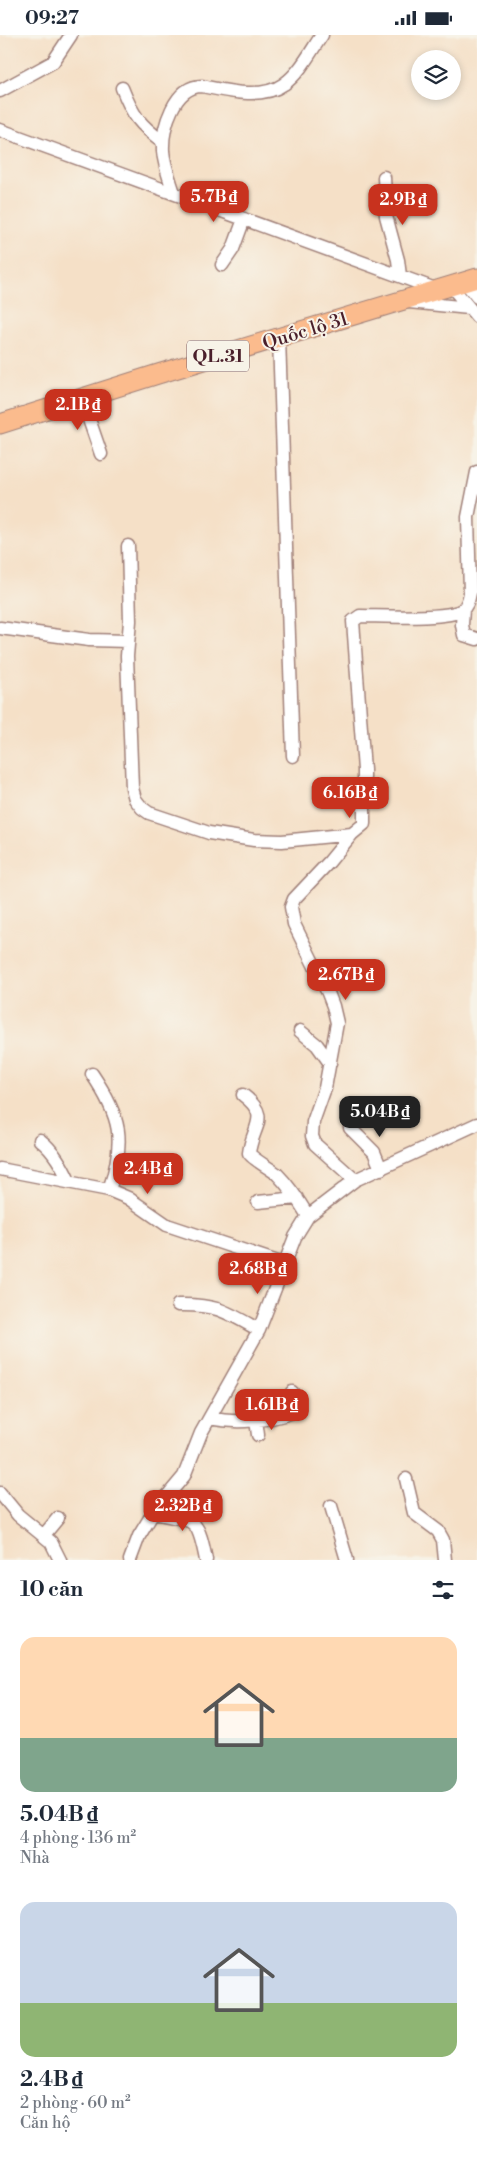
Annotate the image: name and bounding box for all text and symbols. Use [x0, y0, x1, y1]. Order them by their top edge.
text: 09:27 [25, 6, 79, 30]
map controls [411, 50, 461, 100]
button: layers [411, 50, 461, 100]
pin: 5.7B ₫ [173, 181, 255, 223]
pin: 2.9B ₫ [362, 183, 444, 226]
text: 5.7B ₫ [191, 187, 237, 207]
text: 2.9B ₫ [379, 190, 427, 210]
street label: Quốc lộ 31 [260, 307, 351, 355]
road number: QL.31 [187, 341, 249, 371]
pin: 2.1B ₫ [37, 389, 119, 431]
text: 2.1B ₫ [56, 395, 100, 415]
pin: 6.16B ₫ [304, 777, 396, 819]
text: 6.16B ₫ [323, 783, 377, 803]
pin: 2.67B ₫ [300, 959, 392, 1001]
text: 2.67B ₫ [318, 965, 374, 985]
pin: 5.04B ₫ [334, 1095, 426, 1138]
text: 5.04B ₫ [350, 1102, 410, 1122]
pin: 2.4B ₫ [107, 1153, 189, 1195]
text: 2.4B ₫ [124, 1159, 172, 1179]
pin: 2.68B ₫ [212, 1253, 304, 1295]
text: 2.68B ₫ [229, 1259, 287, 1279]
pin: 1.61B ₫ [226, 1389, 318, 1431]
text: 1.61B ₫ [246, 1395, 298, 1415]
pin: 2.32B ₫ [137, 1489, 229, 1532]
text: 2.32B ₫ [155, 1496, 211, 1516]
icon: filters [429, 1576, 457, 1604]
text: 10 căn [20, 1577, 83, 1603]
icon: home [194, 1670, 284, 1760]
text: 5.04B ₫ [20, 1802, 98, 1828]
text: 4 phòng · 136 m² [20, 1828, 136, 1848]
text: Nhà [20, 1848, 50, 1868]
icon: home [194, 1935, 284, 2025]
text: 2.4B ₫ [20, 2067, 83, 2093]
text: 2 phòng · 60 m² [20, 2093, 130, 2113]
text: Căn hộ [20, 2113, 70, 2133]

